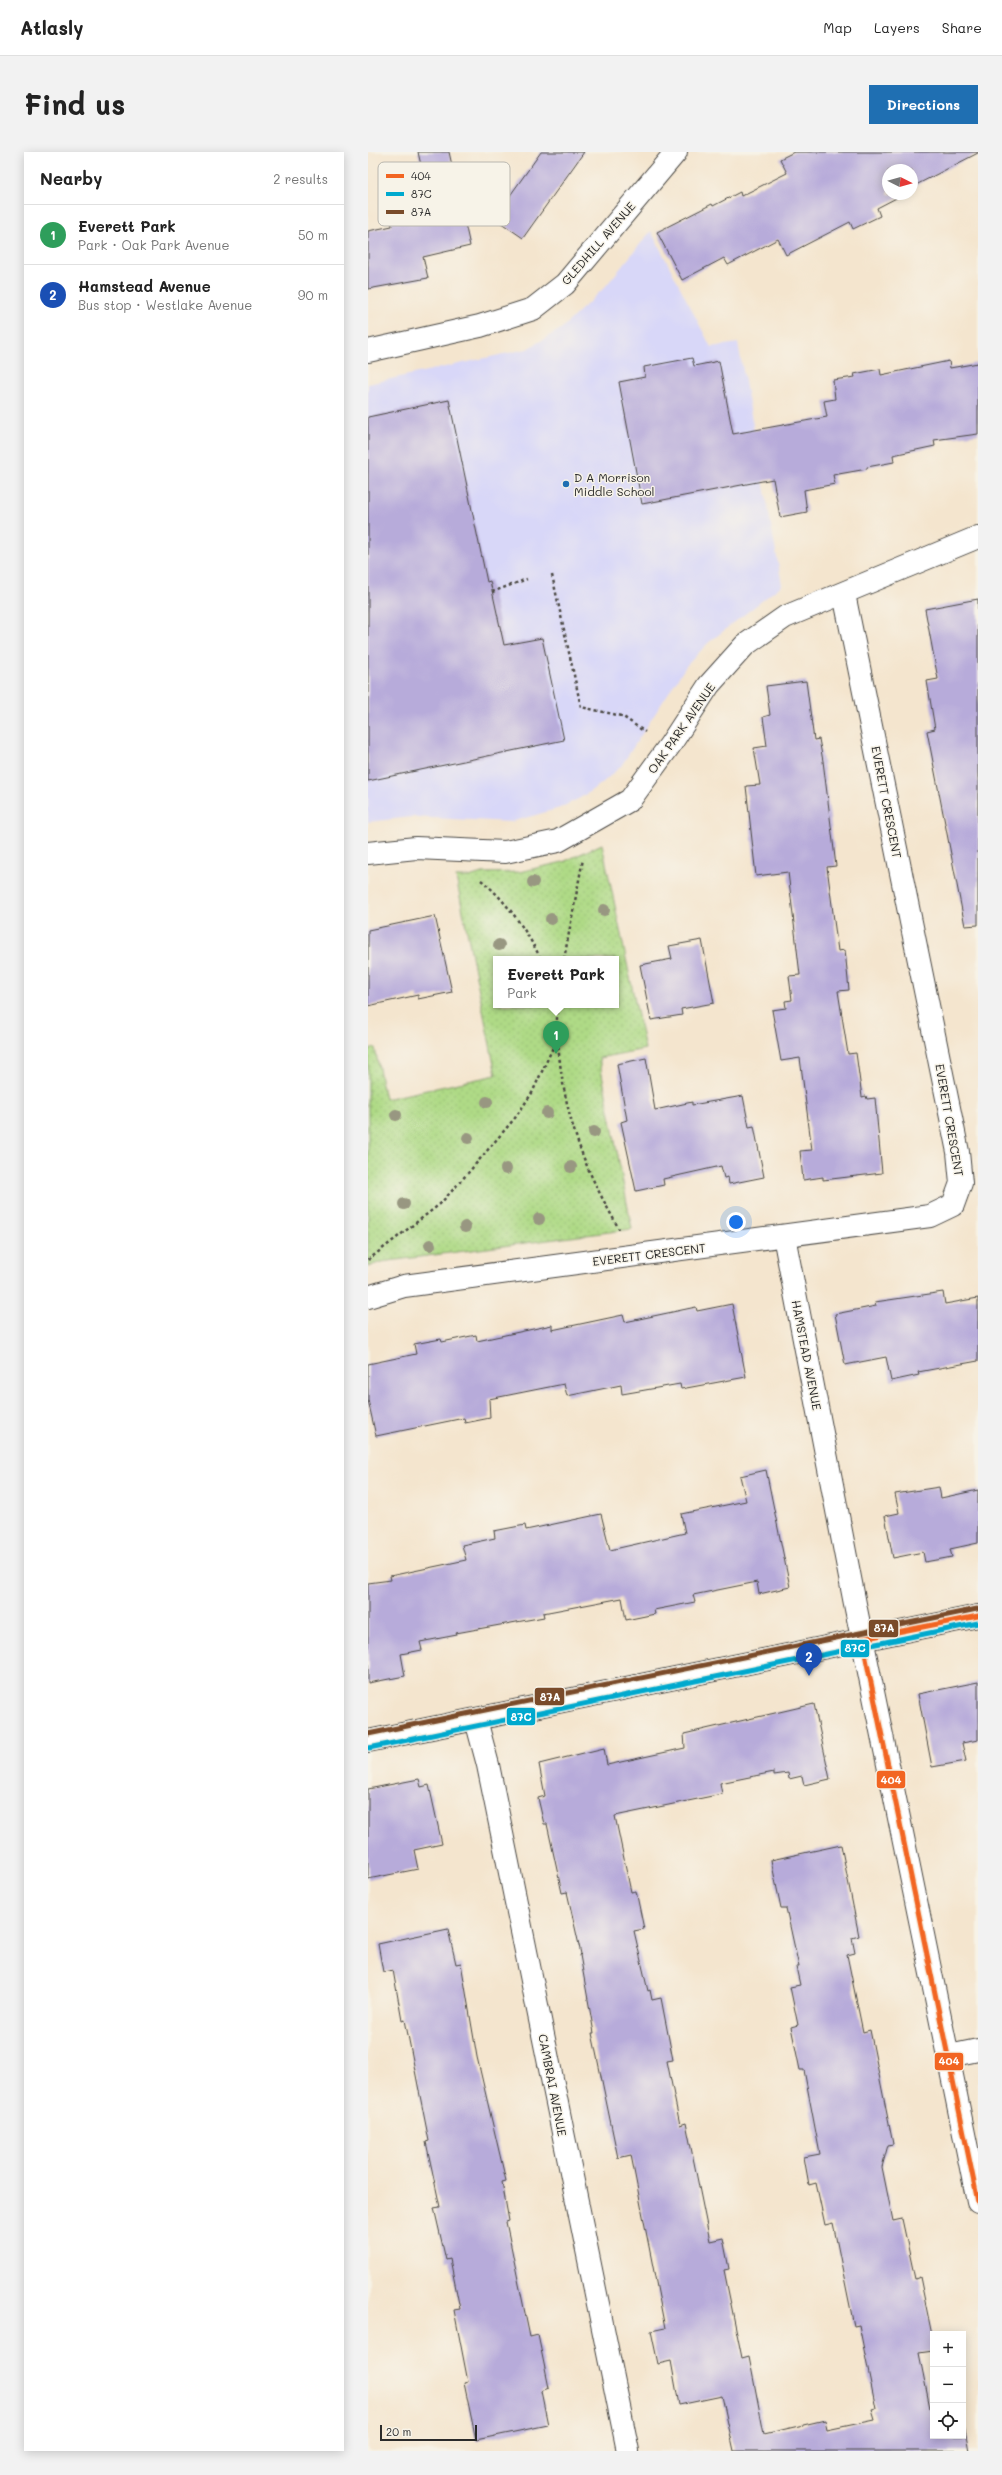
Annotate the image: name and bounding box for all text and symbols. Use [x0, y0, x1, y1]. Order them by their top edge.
text: Atlasly [20, 15, 83, 40]
text: Map [823, 18, 852, 37]
text: Layers [874, 18, 920, 37]
text: Share [942, 18, 982, 37]
button: Directions [869, 85, 978, 124]
text: Find us [24, 86, 125, 122]
legend [378, 162, 510, 226]
north arrow [882, 164, 918, 200]
text: Nearby [40, 167, 102, 189]
text: 404 [411, 168, 431, 183]
text: 2 results [273, 170, 328, 187]
text: 87C [411, 186, 432, 201]
street label: GLEDHILL AVENUE [557, 198, 639, 288]
text: 87A [411, 204, 431, 219]
text: Everett Park [78, 216, 176, 236]
text: 1 [50, 226, 56, 243]
text: 50 m [298, 226, 328, 243]
text: Park · Oak Park Avenue [78, 236, 230, 253]
text: Hamstead Avenue [78, 276, 211, 296]
text: 2 [49, 286, 57, 303]
text: 90 m [298, 286, 328, 303]
text: Bus stop · Westlake Avenue [78, 296, 252, 313]
place label: D A Morrison Middle School [574, 469, 655, 499]
marker: D A Morrison Middle School [561, 479, 571, 489]
street label: OAK PARK AVENUE [644, 679, 718, 777]
street label: EVERETT CRESCENT [868, 744, 906, 860]
popup [493, 956, 619, 1008]
text: Everett Park [507, 964, 605, 984]
text: Park [507, 984, 537, 1001]
pin: 1 [543, 1021, 569, 1054]
street label: EVERETT CRESCENT [932, 1062, 968, 1178]
your location [726, 1212, 746, 1232]
street label: EVERETT CRESCENT [591, 1239, 707, 1269]
street label: HAMSTEAD AVENUE [788, 1299, 826, 1412]
line badge: 87A [868, 1619, 899, 1638]
text: 87A [874, 1620, 895, 1635]
line badge: 87C [840, 1639, 870, 1658]
text: 87C [844, 1640, 866, 1655]
pin: 2 [796, 1643, 822, 1676]
line badge: 87A [534, 1687, 565, 1706]
text: 87A [540, 1689, 561, 1704]
line badge: 87C [506, 1707, 536, 1726]
text: 87C [510, 1709, 532, 1724]
line badge: 404 [876, 1770, 906, 1789]
text: 404 [880, 1772, 902, 1787]
street label: CAMBRAI AVENUE [535, 2033, 571, 2138]
line badge: 404 [934, 2052, 964, 2071]
text: 404 [938, 2053, 960, 2068]
map controls [930, 2331, 966, 2439]
button: + [930, 2331, 966, 2367]
button: − [930, 2367, 966, 2403]
button: locate [930, 2403, 966, 2439]
scale bar [380, 2423, 477, 2442]
text: 20 m [386, 2424, 411, 2439]

